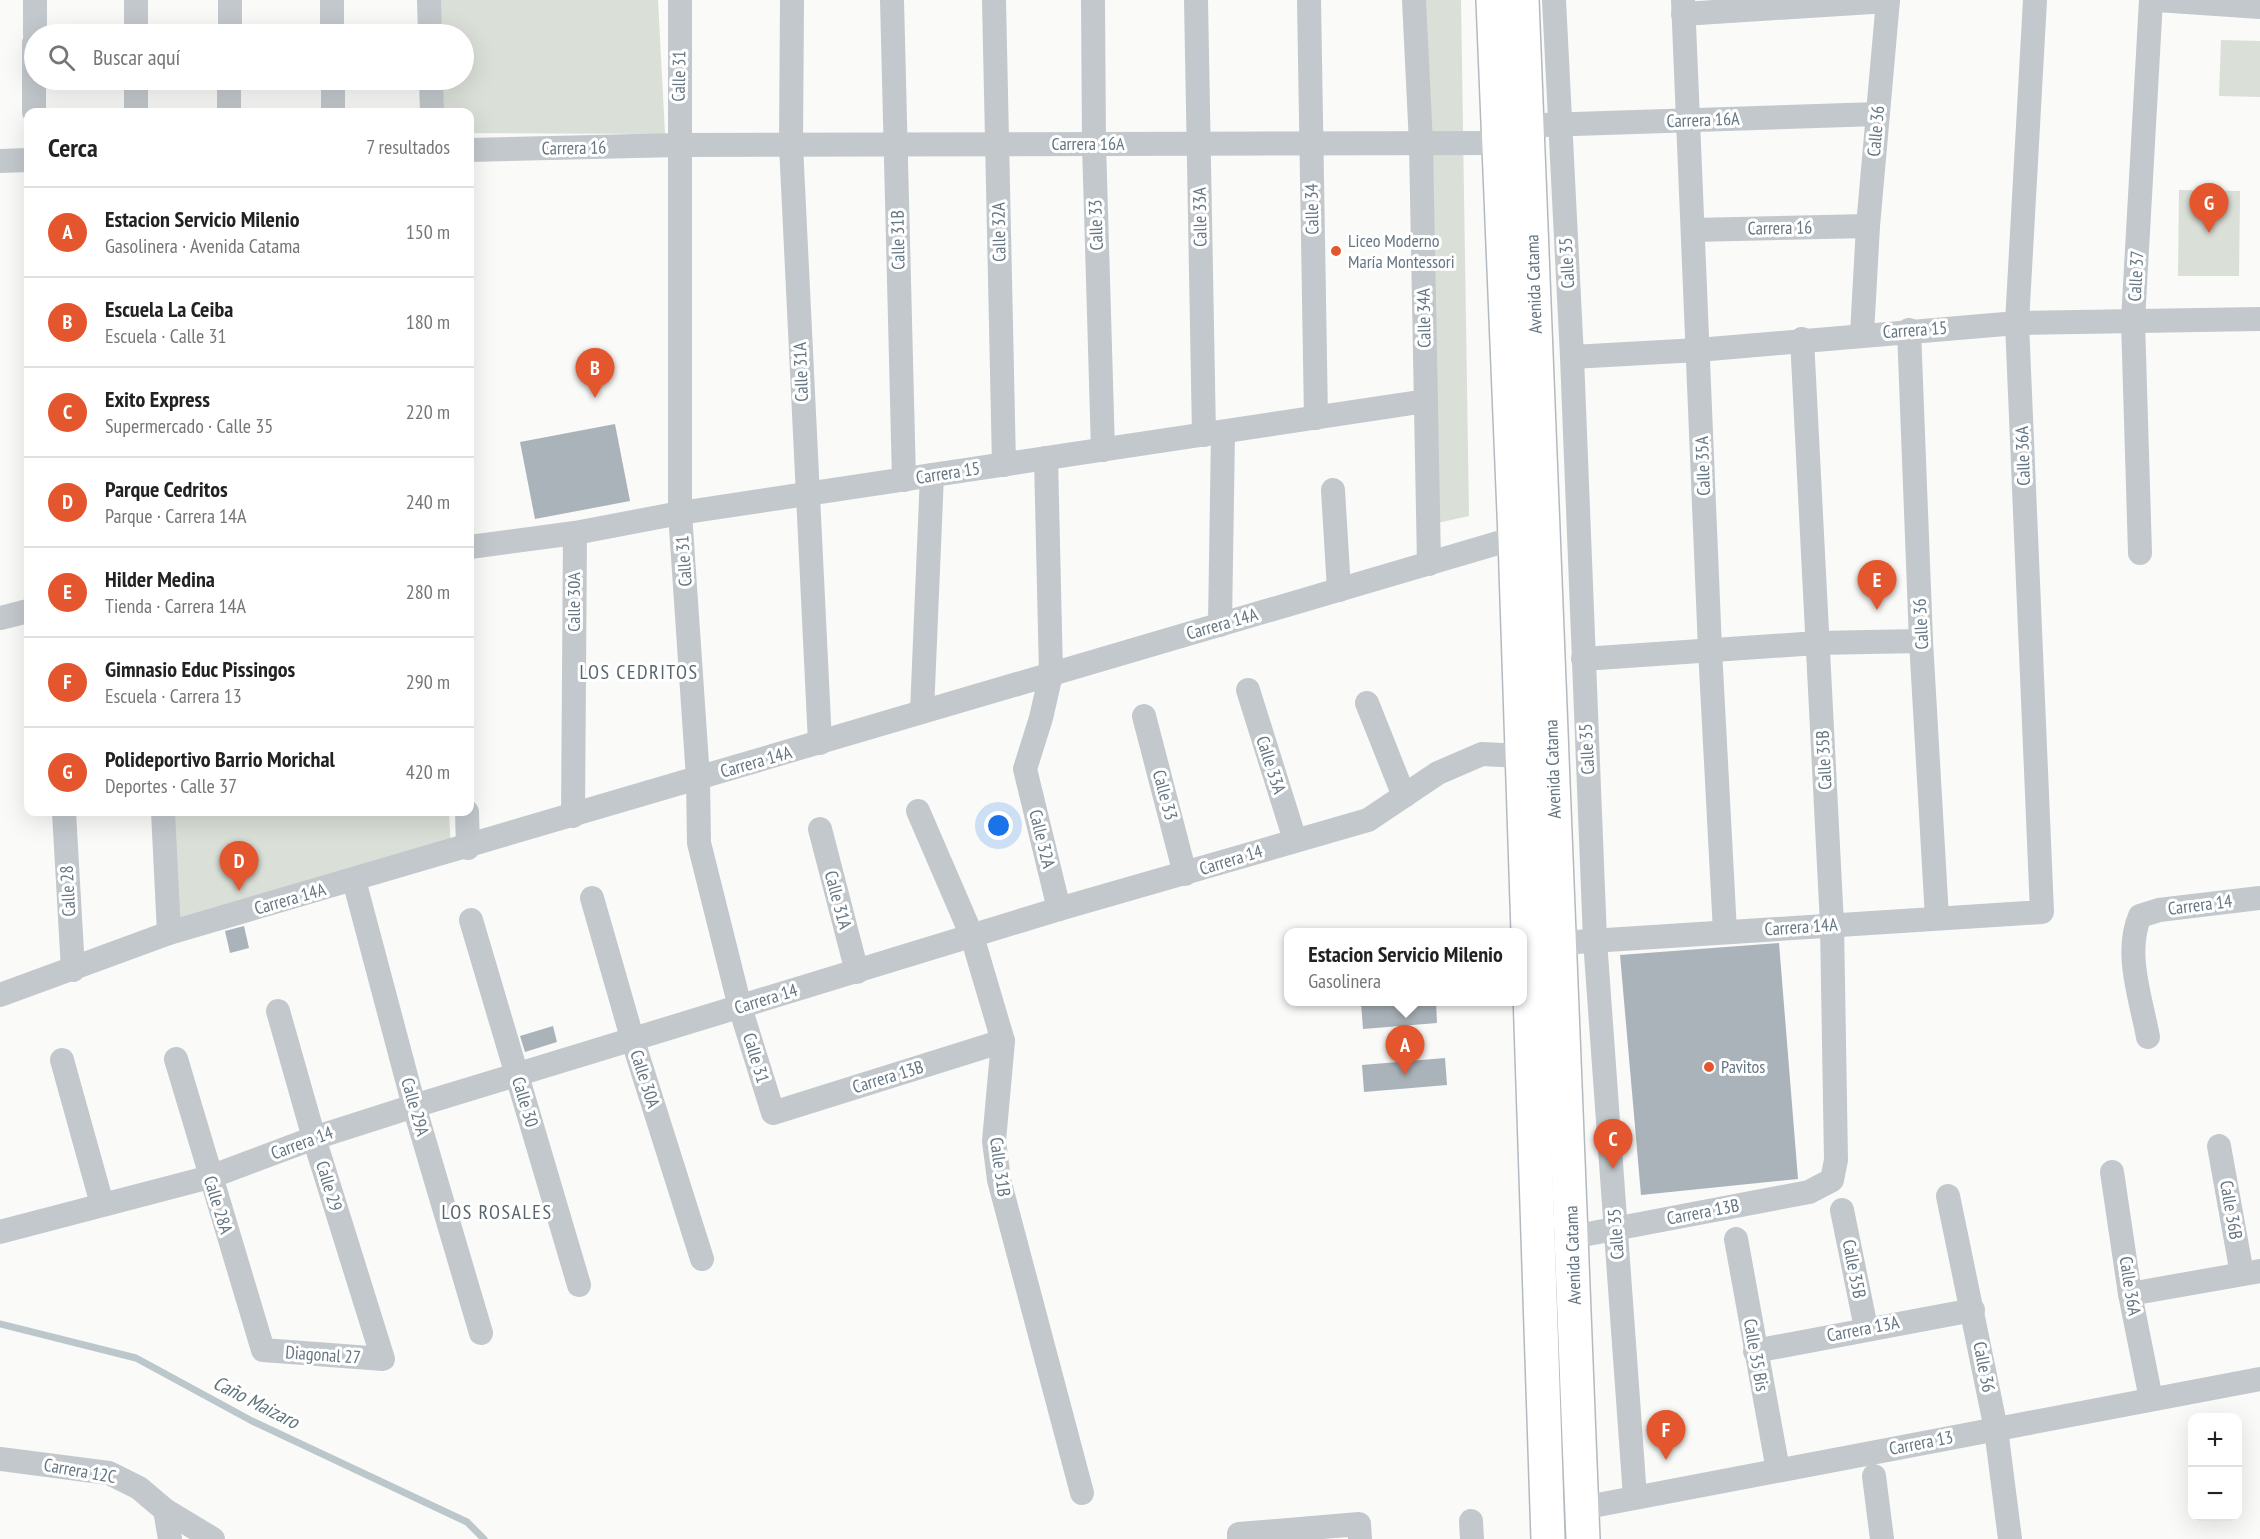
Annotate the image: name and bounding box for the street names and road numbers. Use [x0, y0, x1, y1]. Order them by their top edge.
street label: Calle 31 [667, 50, 690, 102]
street label: Calle 36 [1862, 105, 1889, 157]
street label: Carrera 16A [1666, 107, 1740, 132]
street label: Carrera 16A [1051, 132, 1125, 155]
street label: Carrera 16 [541, 135, 607, 160]
street label: Calle 34 [1300, 183, 1323, 235]
street label: Calle 33A [1187, 187, 1212, 247]
street label: Calle 33 [1083, 199, 1108, 251]
street label: Calle 32A [986, 202, 1011, 262]
street label: Calle 31B [885, 210, 910, 270]
street label: Carrera 16 [1747, 215, 1813, 240]
street label: Avenida Catama [1520, 234, 1547, 334]
street label: Calle 35 [1554, 237, 1579, 289]
street label: Calle 37 [2123, 250, 2148, 302]
street label: Calle 34A [1411, 288, 1436, 348]
street label: Carrera 15 [1882, 316, 1948, 343]
street label: Calle 31A [788, 341, 813, 402]
street label: Calle 36A [2010, 425, 2035, 486]
street label: Calle 35A [1690, 435, 1715, 496]
street label: Carrera 15 [914, 456, 982, 489]
street label: Calle 31 [670, 535, 697, 587]
street label: Calle 30A [562, 572, 585, 632]
street label: Calle 36 [1908, 598, 1933, 650]
street label: Carrera 14A [1184, 602, 1261, 645]
street label: Avenida Catama [1539, 719, 1566, 819]
street label: Calle 35 [1574, 723, 1599, 775]
street label: Calle 35B [1810, 730, 1837, 790]
street label: Calle 33A [1251, 733, 1292, 797]
street label: Carrera 14A [718, 740, 795, 783]
street label: Calle 33 [1148, 767, 1183, 823]
street label: Calle 32A [1024, 807, 1061, 871]
street label: Carrera 14 [1197, 839, 1265, 880]
street label: Calle 28 [55, 865, 80, 917]
street label: Calle 31A [820, 868, 857, 932]
street label: Carrera 14A [252, 877, 329, 920]
street label: Carrera 14 [2166, 889, 2233, 920]
street label: Carrera 14A [1764, 912, 1839, 941]
street label: Carrera 14 [732, 978, 800, 1019]
street label: Calle 31 [738, 1030, 775, 1086]
street label: Calle 30A [625, 1047, 666, 1111]
street label: Carrera 13B [850, 1055, 926, 1098]
street label: Calle 30 [507, 1074, 544, 1130]
street label: Calle 29A [396, 1075, 435, 1139]
street label: Carrera 14 [268, 1121, 336, 1164]
street label: Calle 31B [985, 1136, 1016, 1198]
street label: Calle 29 [311, 1158, 348, 1214]
street label: Calle 28A [199, 1173, 238, 1237]
street label: Calle 36B [2215, 1179, 2248, 1241]
street label: Carrera 13B [1665, 1193, 1741, 1230]
street label: Avenida Catama [1559, 1205, 1586, 1305]
street label: Calle 35 [1602, 1208, 1629, 1260]
street label: Calle 35B [1838, 1237, 1871, 1300]
street label: Calle 36A [2114, 1255, 2147, 1318]
street label: Carrera 13A [1825, 1310, 1901, 1347]
street label: Calle 35 Bis [1739, 1317, 1774, 1393]
street label: Diagonal 27 [285, 1340, 361, 1369]
street label: Calle 36 [1968, 1340, 2001, 1394]
street label: Carrera 13 [1887, 1425, 1955, 1460]
street label: Carrera 12C [42, 1453, 118, 1488]

